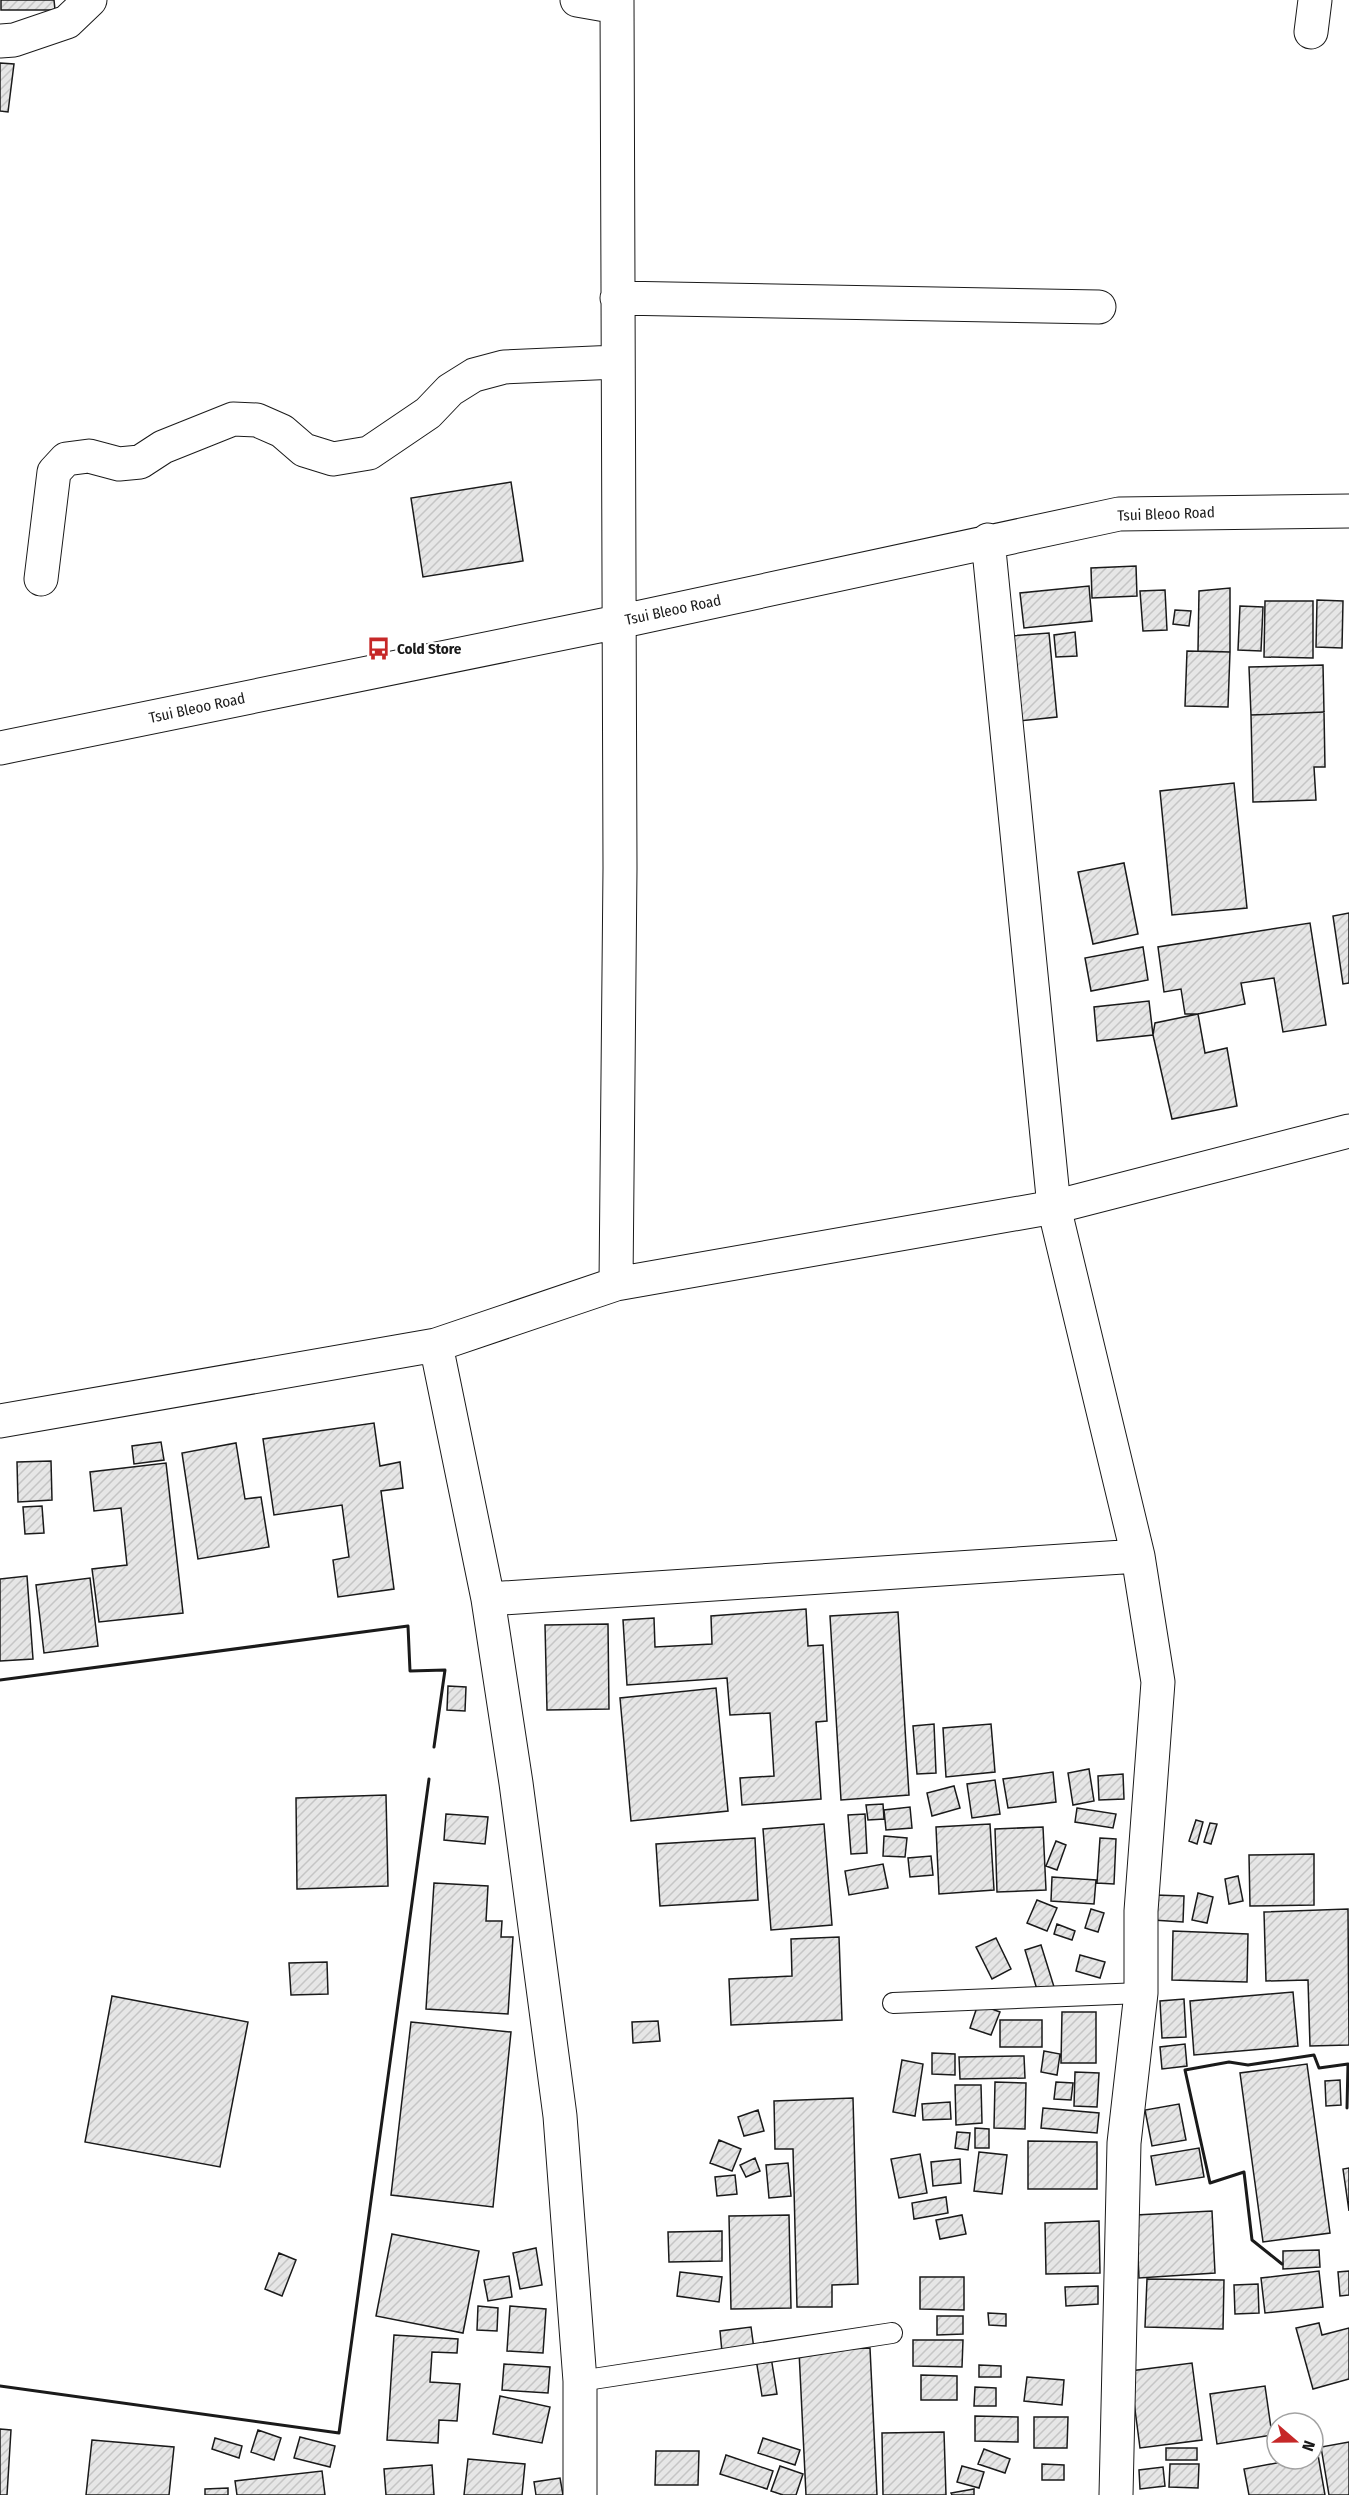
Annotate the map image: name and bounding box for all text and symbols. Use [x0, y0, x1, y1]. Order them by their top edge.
street label: Tsui Bleoo Road [1117, 503, 1215, 525]
street label: Tsui Bleoo Road [623, 591, 723, 629]
bus stop icon: Cold Store [366, 636, 392, 662]
place label: Cold Store [397, 640, 462, 658]
street label: Tsui Bleoo Road [147, 689, 247, 727]
north arrow [1265, 2411, 1325, 2471]
text: N [1298, 2438, 1319, 2454]

